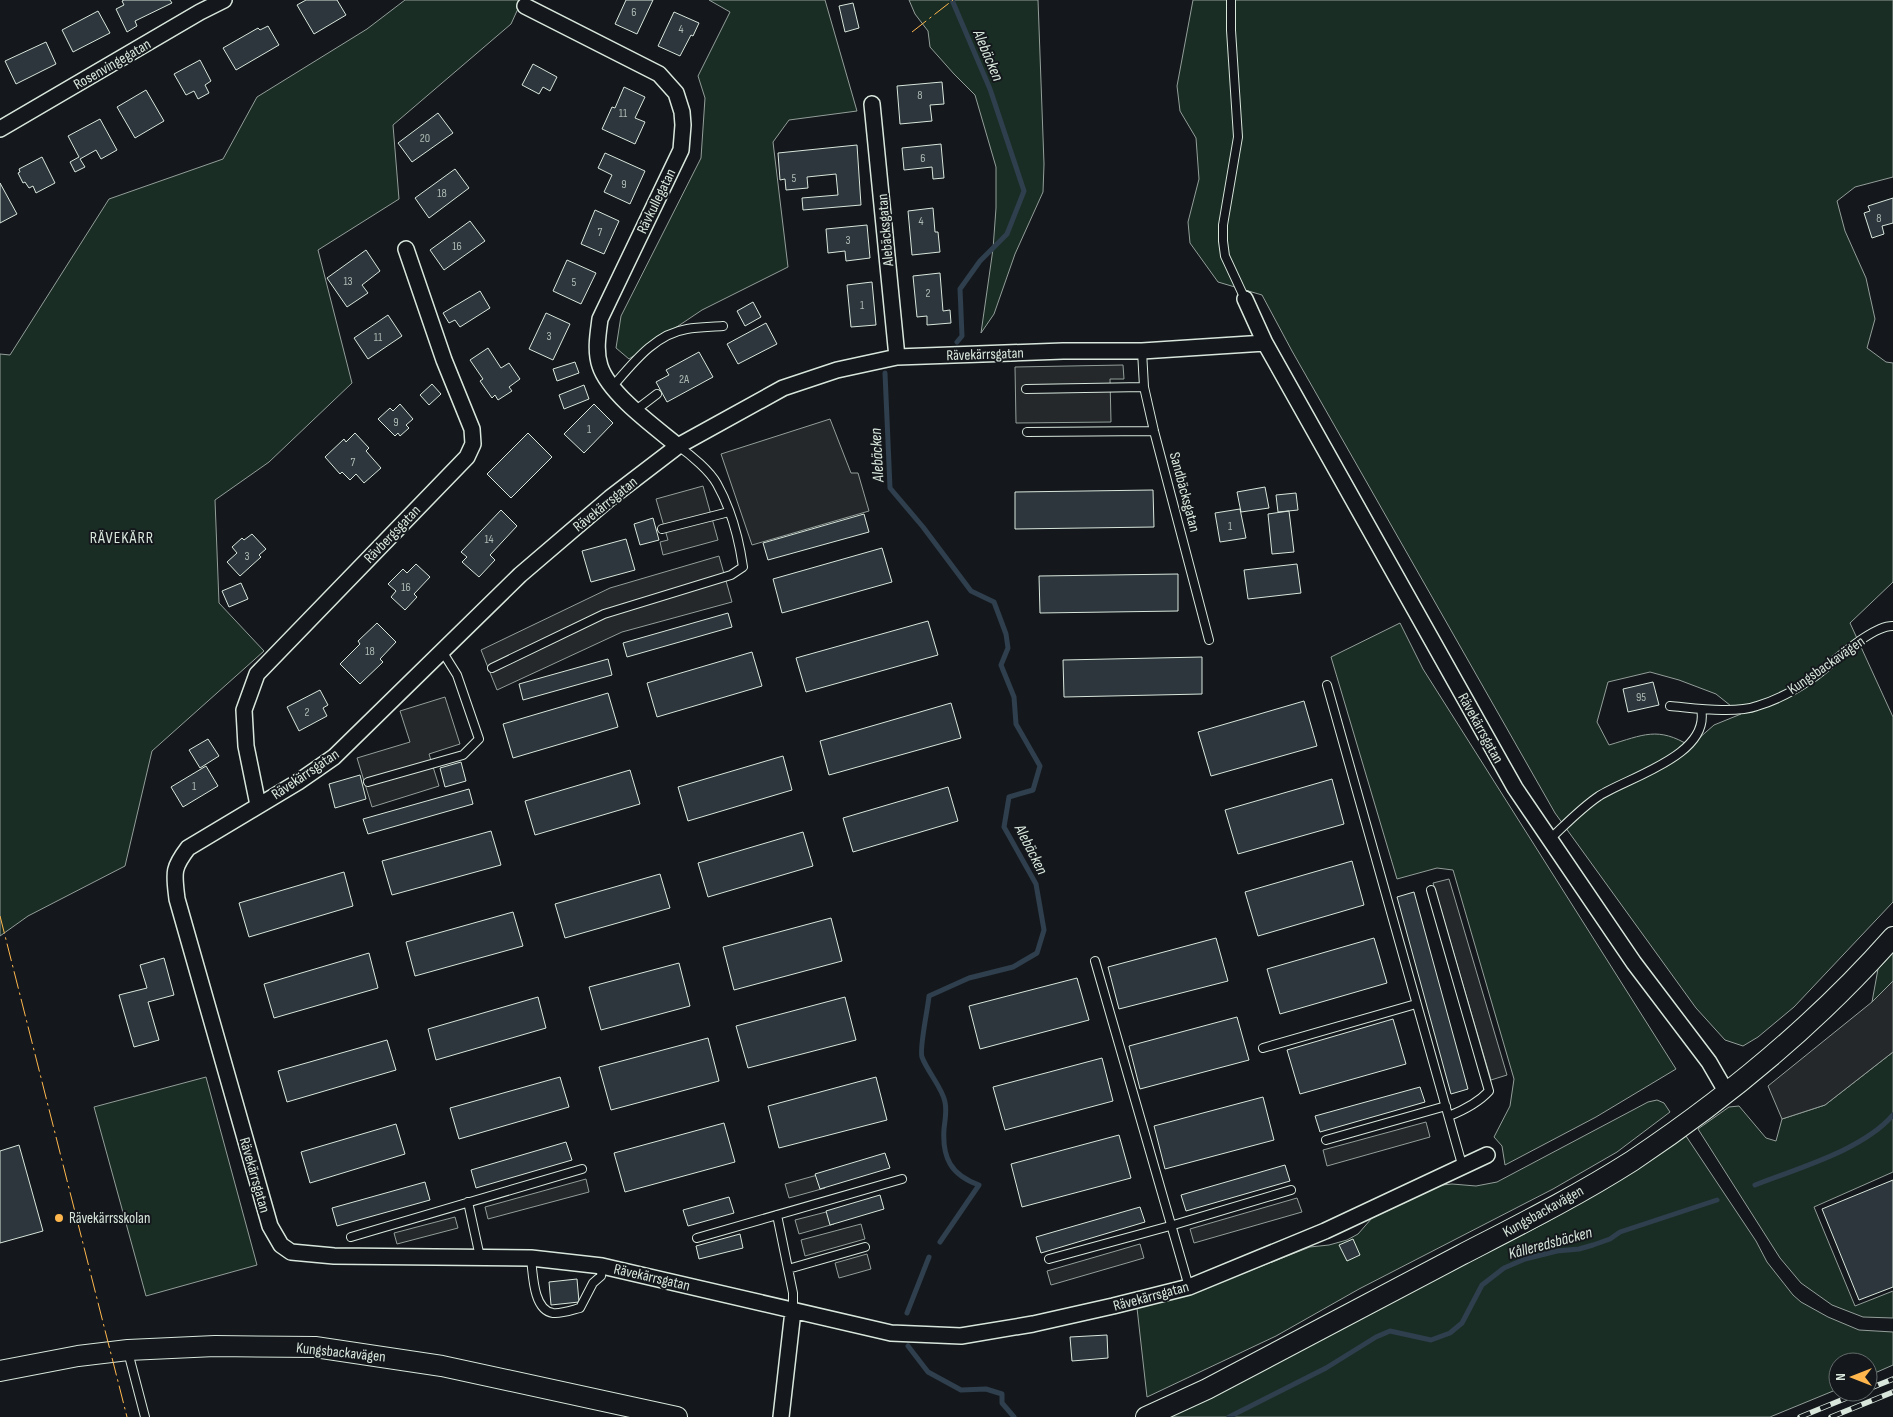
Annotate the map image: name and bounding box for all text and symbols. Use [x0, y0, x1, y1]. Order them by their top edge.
house number: 6 [631, 5, 637, 20]
house number: 4 [678, 22, 684, 37]
water label: Alebäcken [968, 26, 1007, 84]
street label: Rosenvingegatan [70, 35, 154, 94]
house number: 8 [917, 88, 923, 103]
house number: 11 [619, 106, 628, 121]
house number: 20 [420, 131, 430, 146]
house number: 6 [920, 151, 926, 166]
street label: Rävkullegatan [633, 166, 680, 237]
house number: 5 [792, 171, 797, 186]
house number: 9 [621, 177, 627, 192]
house number: 18 [437, 186, 447, 201]
street label: Alebäcksgatan [873, 193, 898, 268]
house number: 8 [1876, 211, 1882, 226]
house number: 4 [918, 214, 924, 229]
house number: 7 [598, 225, 603, 240]
house number: 3 [845, 233, 851, 248]
house number: 16 [452, 239, 462, 254]
house number: 13 [343, 274, 353, 289]
house number: 5 [572, 275, 577, 290]
house number: 2 [926, 286, 931, 301]
house number: 1 [860, 298, 865, 313]
house number: 3 [546, 329, 552, 344]
house number: 11 [374, 330, 383, 345]
street label: Rävekärrsgatan [946, 344, 1024, 365]
house number: 2A [679, 372, 690, 387]
house number: 9 [393, 415, 399, 430]
house number: 1 [587, 422, 592, 437]
water label: Alebäcken [867, 427, 888, 483]
street label: Sandbäcksgatan [1165, 450, 1204, 534]
house number: 7 [351, 455, 356, 470]
street label: Rävekärrsgatan [569, 473, 641, 536]
street label: Rävbergsgatan [360, 501, 425, 568]
house number: 1 [1228, 519, 1233, 534]
district label: RÄVEKÄRR [90, 529, 154, 548]
house number: 14 [484, 532, 494, 547]
house number: 3 [244, 549, 250, 564]
house number: 16 [401, 580, 411, 595]
street label: Kungsbackavägen [1784, 632, 1869, 699]
house number: 18 [365, 644, 375, 659]
street label: Rävekärrsgatan [1453, 690, 1508, 767]
house number: 95 [1636, 690, 1646, 705]
house number: 2 [305, 705, 310, 720]
street label: Rävekärrsgatan [268, 745, 343, 804]
house number: 1 [192, 779, 197, 794]
water label: Alebäcken [1009, 820, 1052, 878]
street label: Rävekärrsgatan [235, 1135, 274, 1215]
street label: Kungsbackavägen [1499, 1181, 1587, 1242]
place label: Rävekärrsskolan [69, 1209, 150, 1228]
marker: Rävekärrsskolan [53, 1212, 65, 1224]
water label: Kålleredsbäcken [1506, 1223, 1595, 1264]
street label: Rävekärrsgatan [612, 1260, 692, 1295]
street label: Rävekärrsgatan [1111, 1277, 1191, 1316]
street label: Kungsbackavägen [295, 1338, 387, 1367]
north arrow [1828, 1352, 1878, 1402]
text: N [1832, 1373, 1849, 1381]

